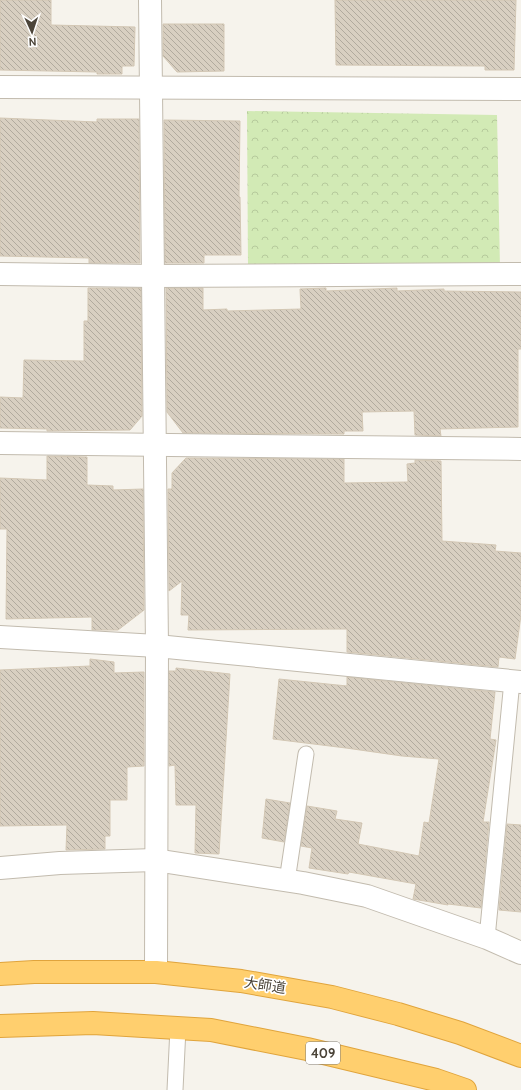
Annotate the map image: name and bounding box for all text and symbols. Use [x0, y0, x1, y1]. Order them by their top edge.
north arrow [12, 12, 52, 52]
text: N [28, 35, 37, 49]
street label: 大師道 [243, 973, 287, 997]
road number: 409 [306, 1042, 340, 1064]

